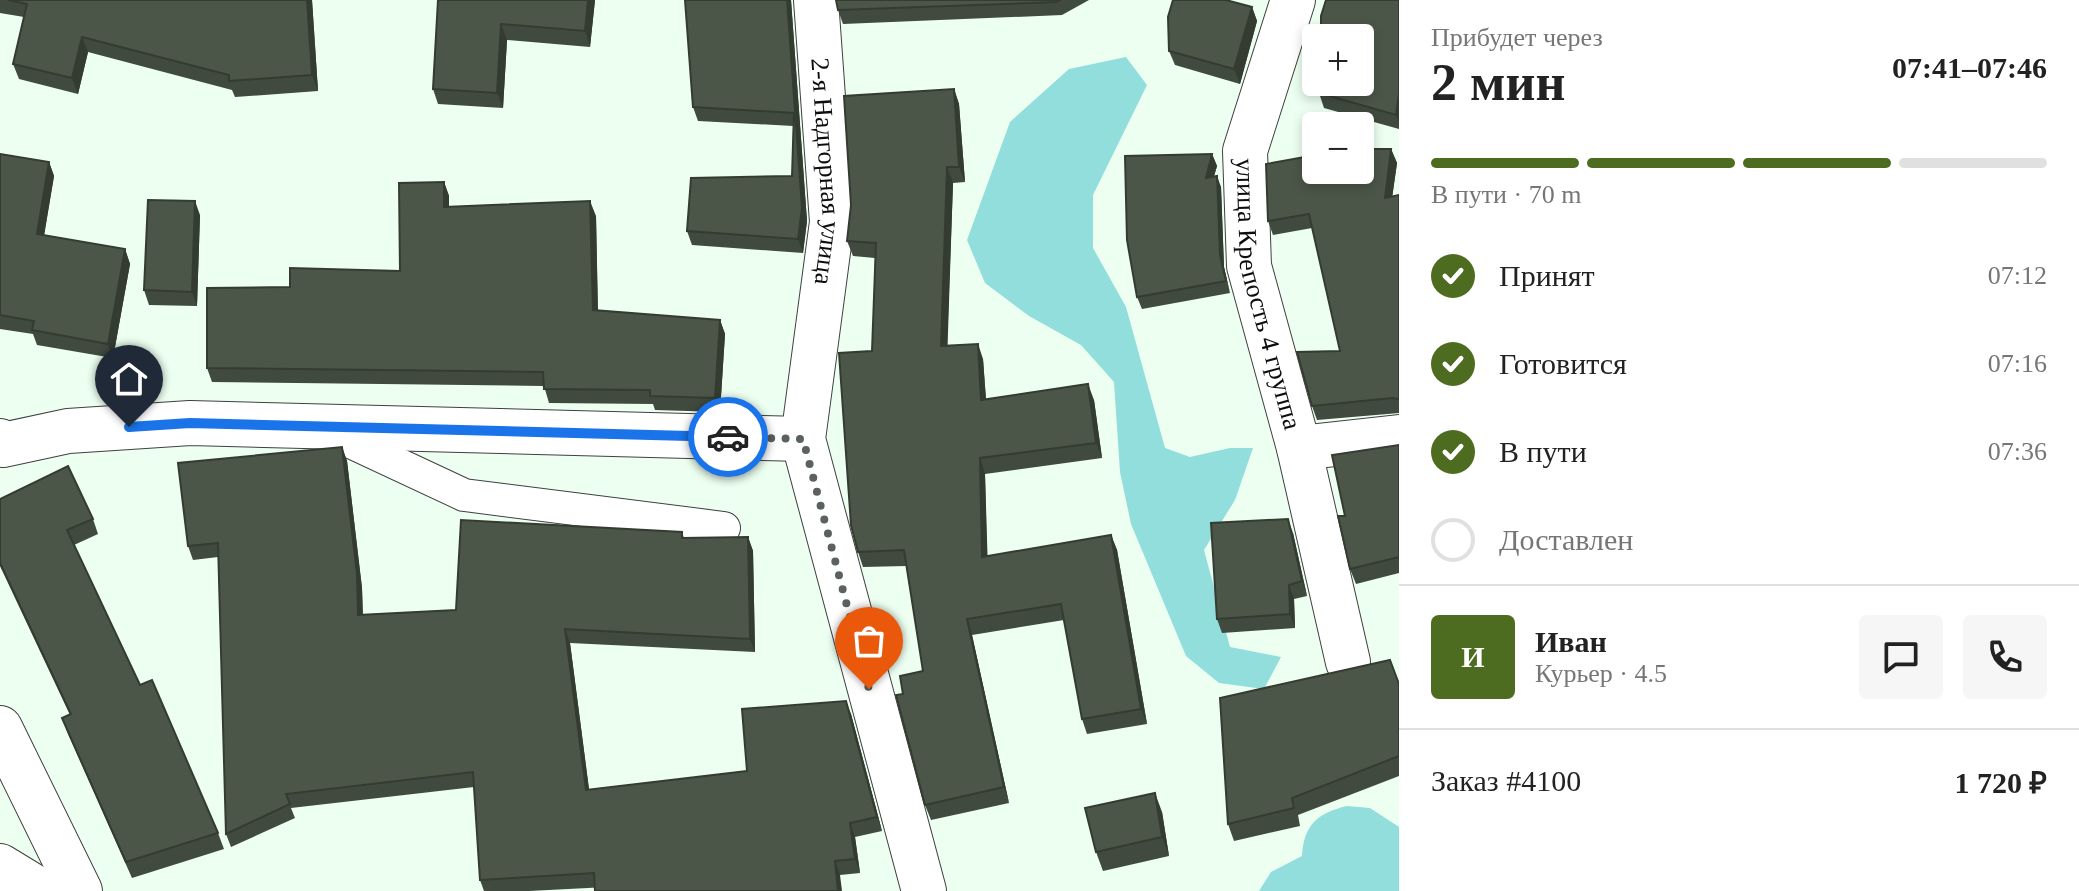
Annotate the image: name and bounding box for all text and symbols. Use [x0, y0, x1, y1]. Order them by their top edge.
text: Прибудет через [1431, 23, 1603, 52]
map controls [1302, 24, 1374, 184]
button: + [1302, 24, 1374, 96]
text: 07:41–07:46 [1892, 51, 2047, 84]
text: 2 мин [1431, 54, 1565, 111]
street label: 2-я Надгорная улица [806, 57, 846, 287]
button: − [1302, 112, 1374, 184]
street label: улица Крепость 4 группа [1231, 158, 1308, 433]
text: В пути · 70 m [1431, 180, 1581, 209]
icon: check [1431, 254, 1475, 298]
text: Принят [1499, 259, 1595, 292]
text: 07:12 [1988, 261, 2047, 290]
icon: check [1431, 342, 1475, 386]
pin [95, 345, 163, 427]
text: Готовится [1499, 347, 1627, 380]
text: 07:16 [1988, 349, 2047, 378]
icon: home [107, 357, 151, 401]
courier [688, 397, 768, 477]
icon: car [706, 415, 750, 459]
icon: check [1431, 430, 1475, 474]
text: В пути [1499, 435, 1587, 468]
text: 07:36 [1988, 437, 2047, 466]
text: Доставлен [1499, 523, 1633, 556]
pin [835, 607, 903, 689]
button: chat [1859, 615, 1943, 699]
button: phone [1963, 615, 2047, 699]
icon: bag [847, 619, 891, 663]
text: Иван [1535, 625, 1607, 658]
text: И [1461, 640, 1485, 673]
text: Курьер · 4.5 [1535, 659, 1667, 688]
text: Заказ #4100 [1431, 764, 1581, 797]
text: 1 720 ₽ [1955, 766, 2047, 799]

